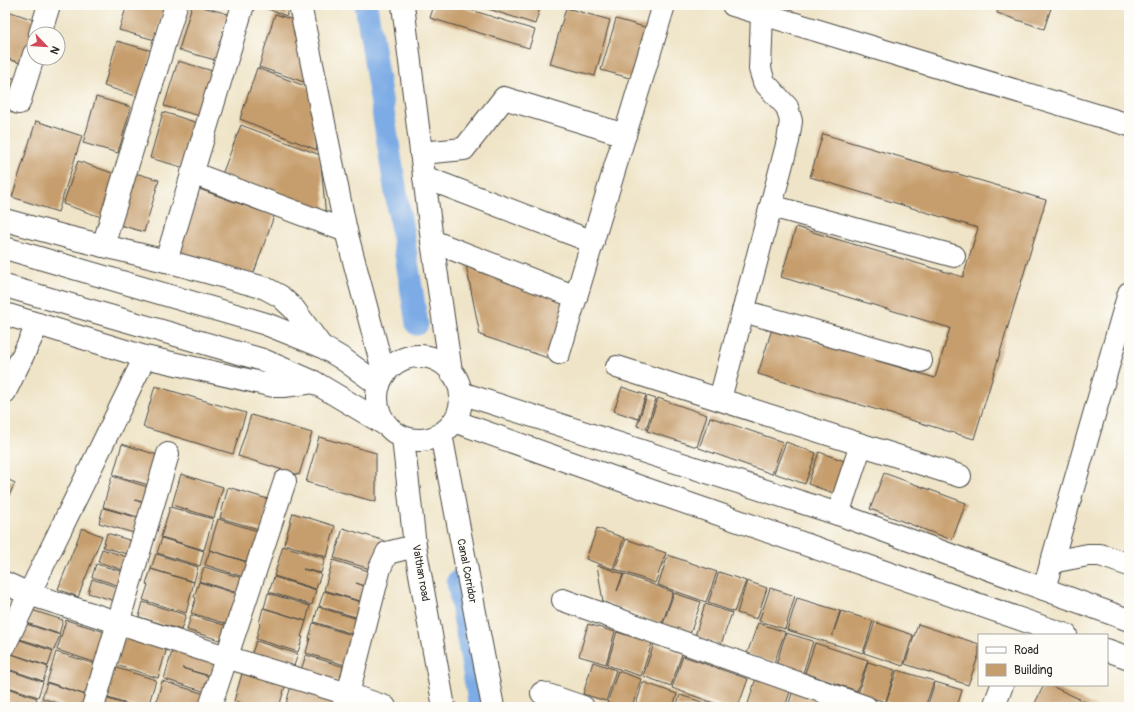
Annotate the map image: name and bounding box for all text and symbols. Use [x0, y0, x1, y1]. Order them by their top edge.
north arrow [26, 26, 66, 66]
text: N [47, 44, 62, 57]
street label: Canal Corridor [454, 538, 480, 604]
street label: Valthan road [410, 544, 432, 602]
legend [978, 634, 1108, 686]
text: Road [1014, 643, 1039, 658]
text: Building [1014, 663, 1053, 678]

